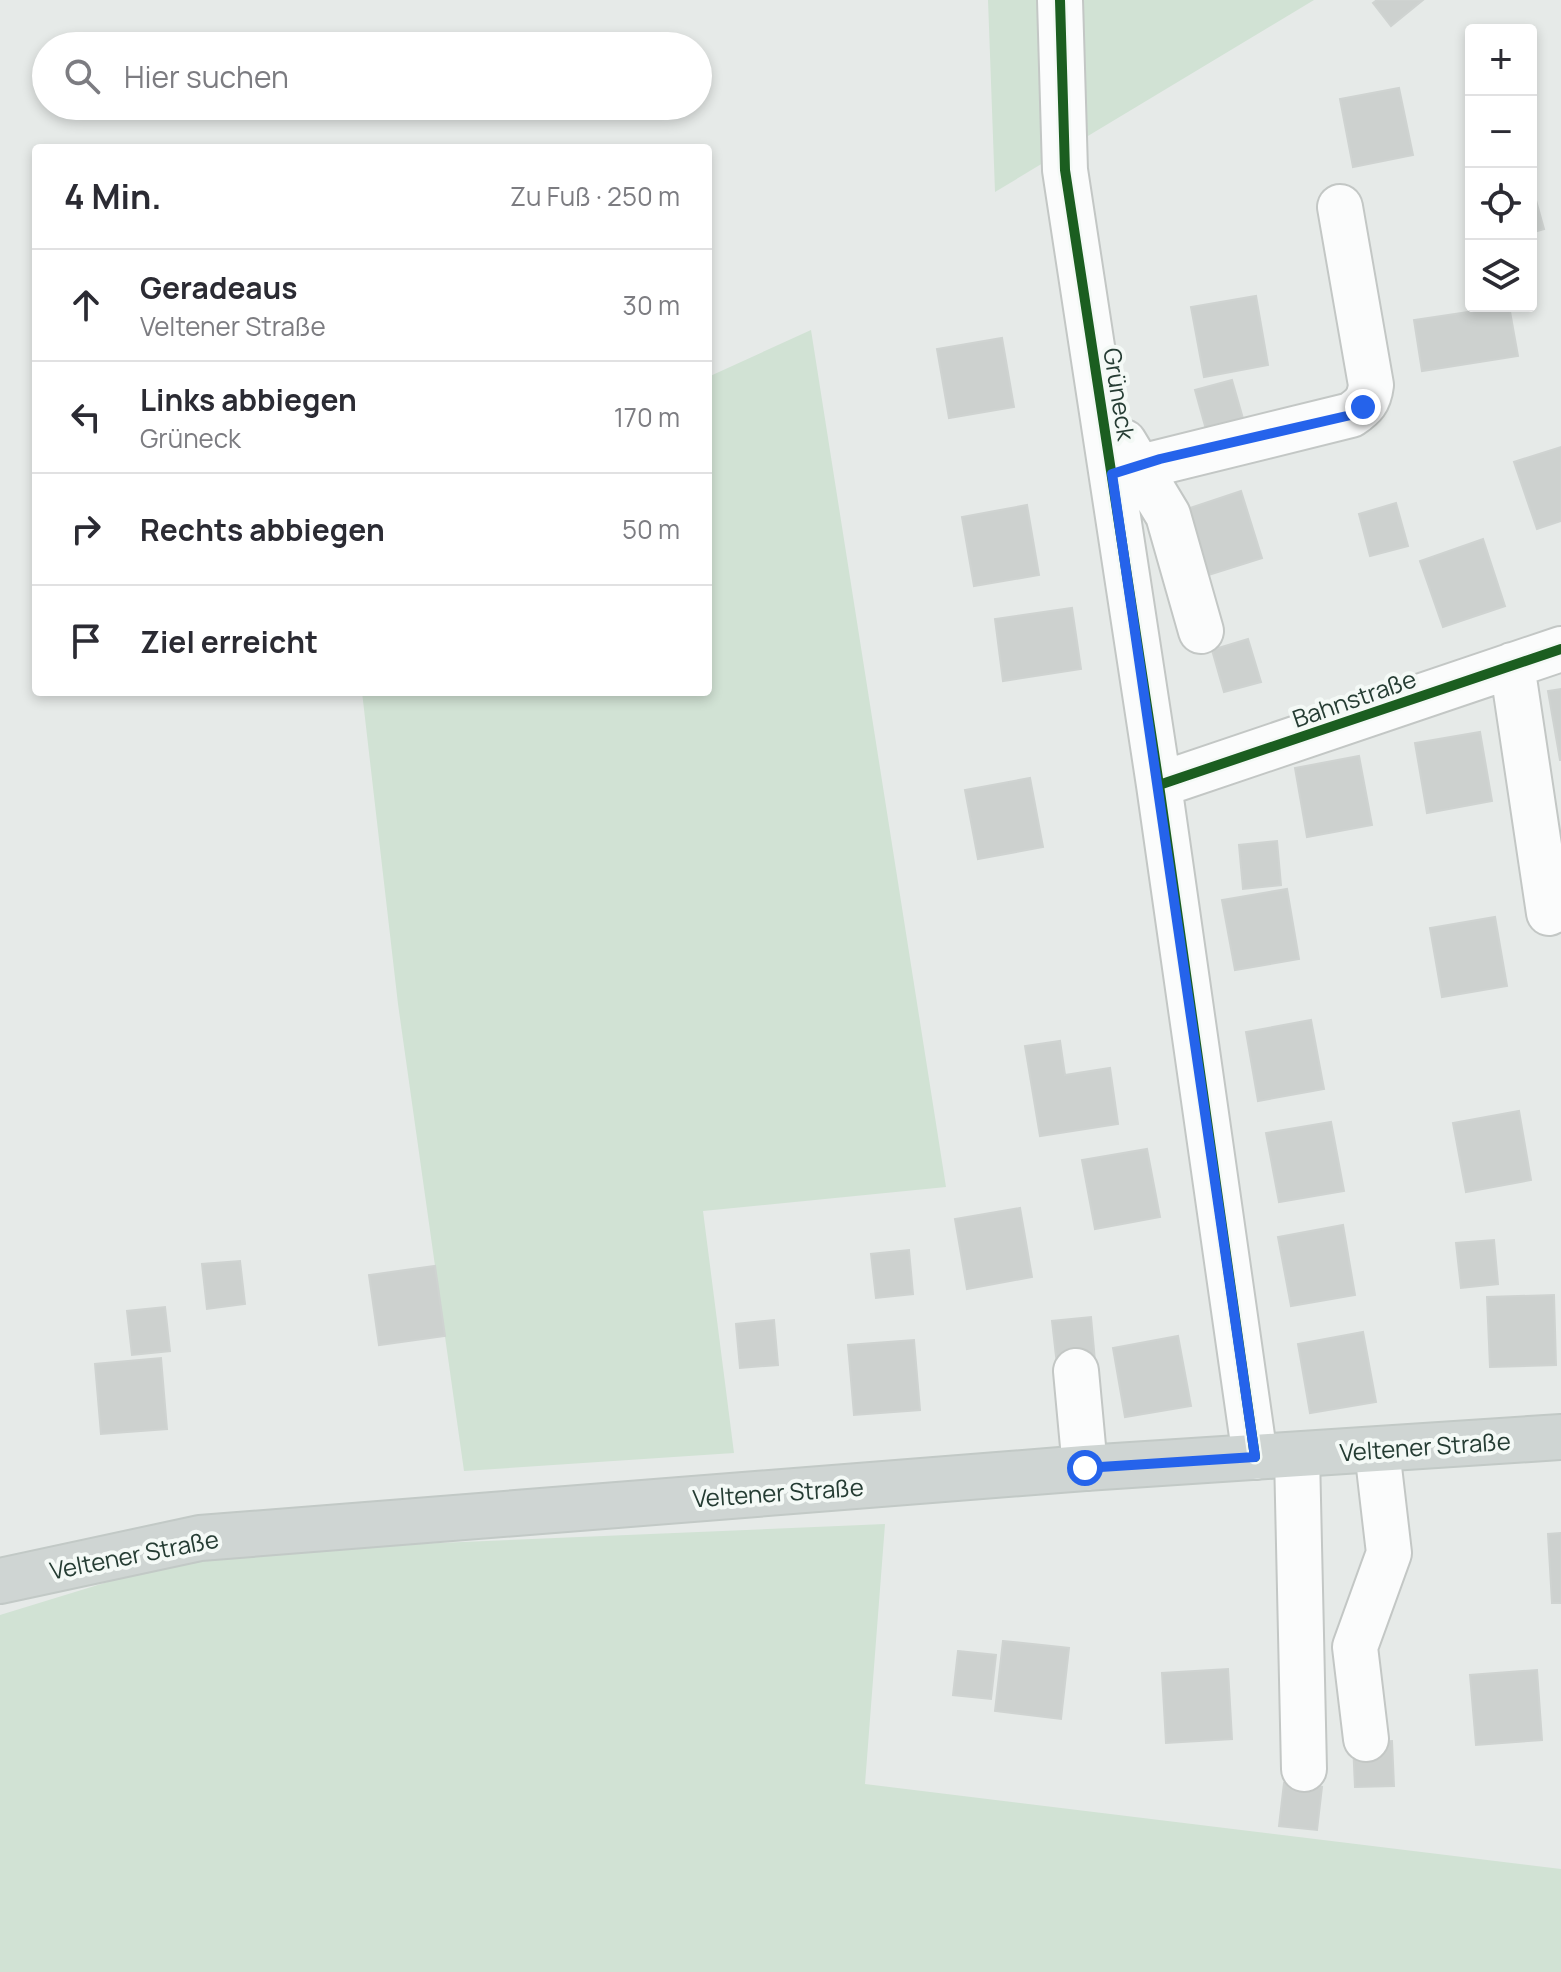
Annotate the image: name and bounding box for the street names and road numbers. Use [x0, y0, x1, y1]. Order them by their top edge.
street label: Grüneck [1096, 345, 1144, 444]
street label: Bahnstraße [1288, 661, 1420, 735]
street label: Veltener Straße [1338, 1424, 1512, 1468]
street label: Veltener Straße [691, 1470, 865, 1514]
street label: Veltener Straße [47, 1521, 221, 1587]

